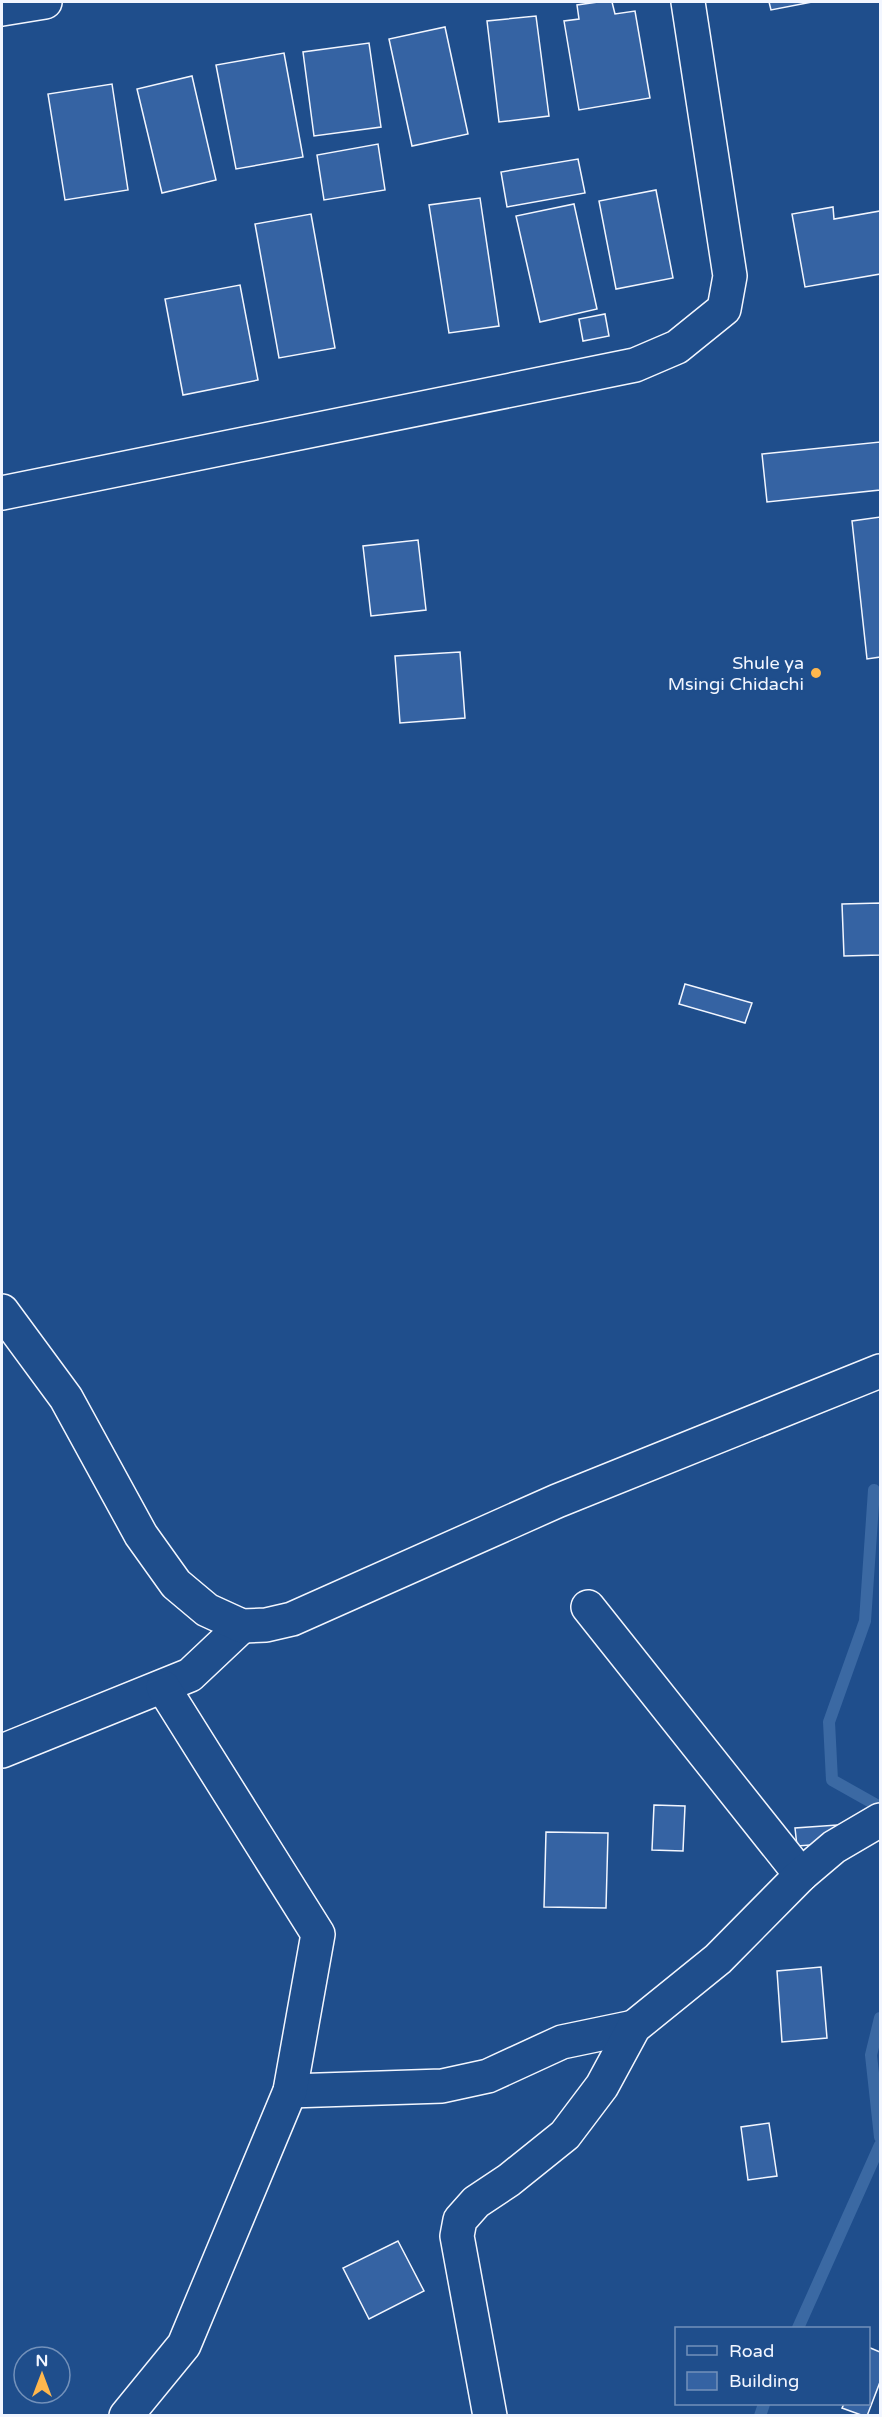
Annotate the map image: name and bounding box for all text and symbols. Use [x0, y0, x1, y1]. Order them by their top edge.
place label: Shule ya Msingi Chidachi [668, 652, 804, 695]
marker: Shule ya Msingi Chidachi [809, 666, 823, 680]
legend [675, 2327, 870, 2405]
text: Road [729, 2340, 774, 2362]
north arrow [12, 2345, 72, 2405]
text: N [36, 2351, 48, 2371]
text: Building [729, 2370, 799, 2392]

